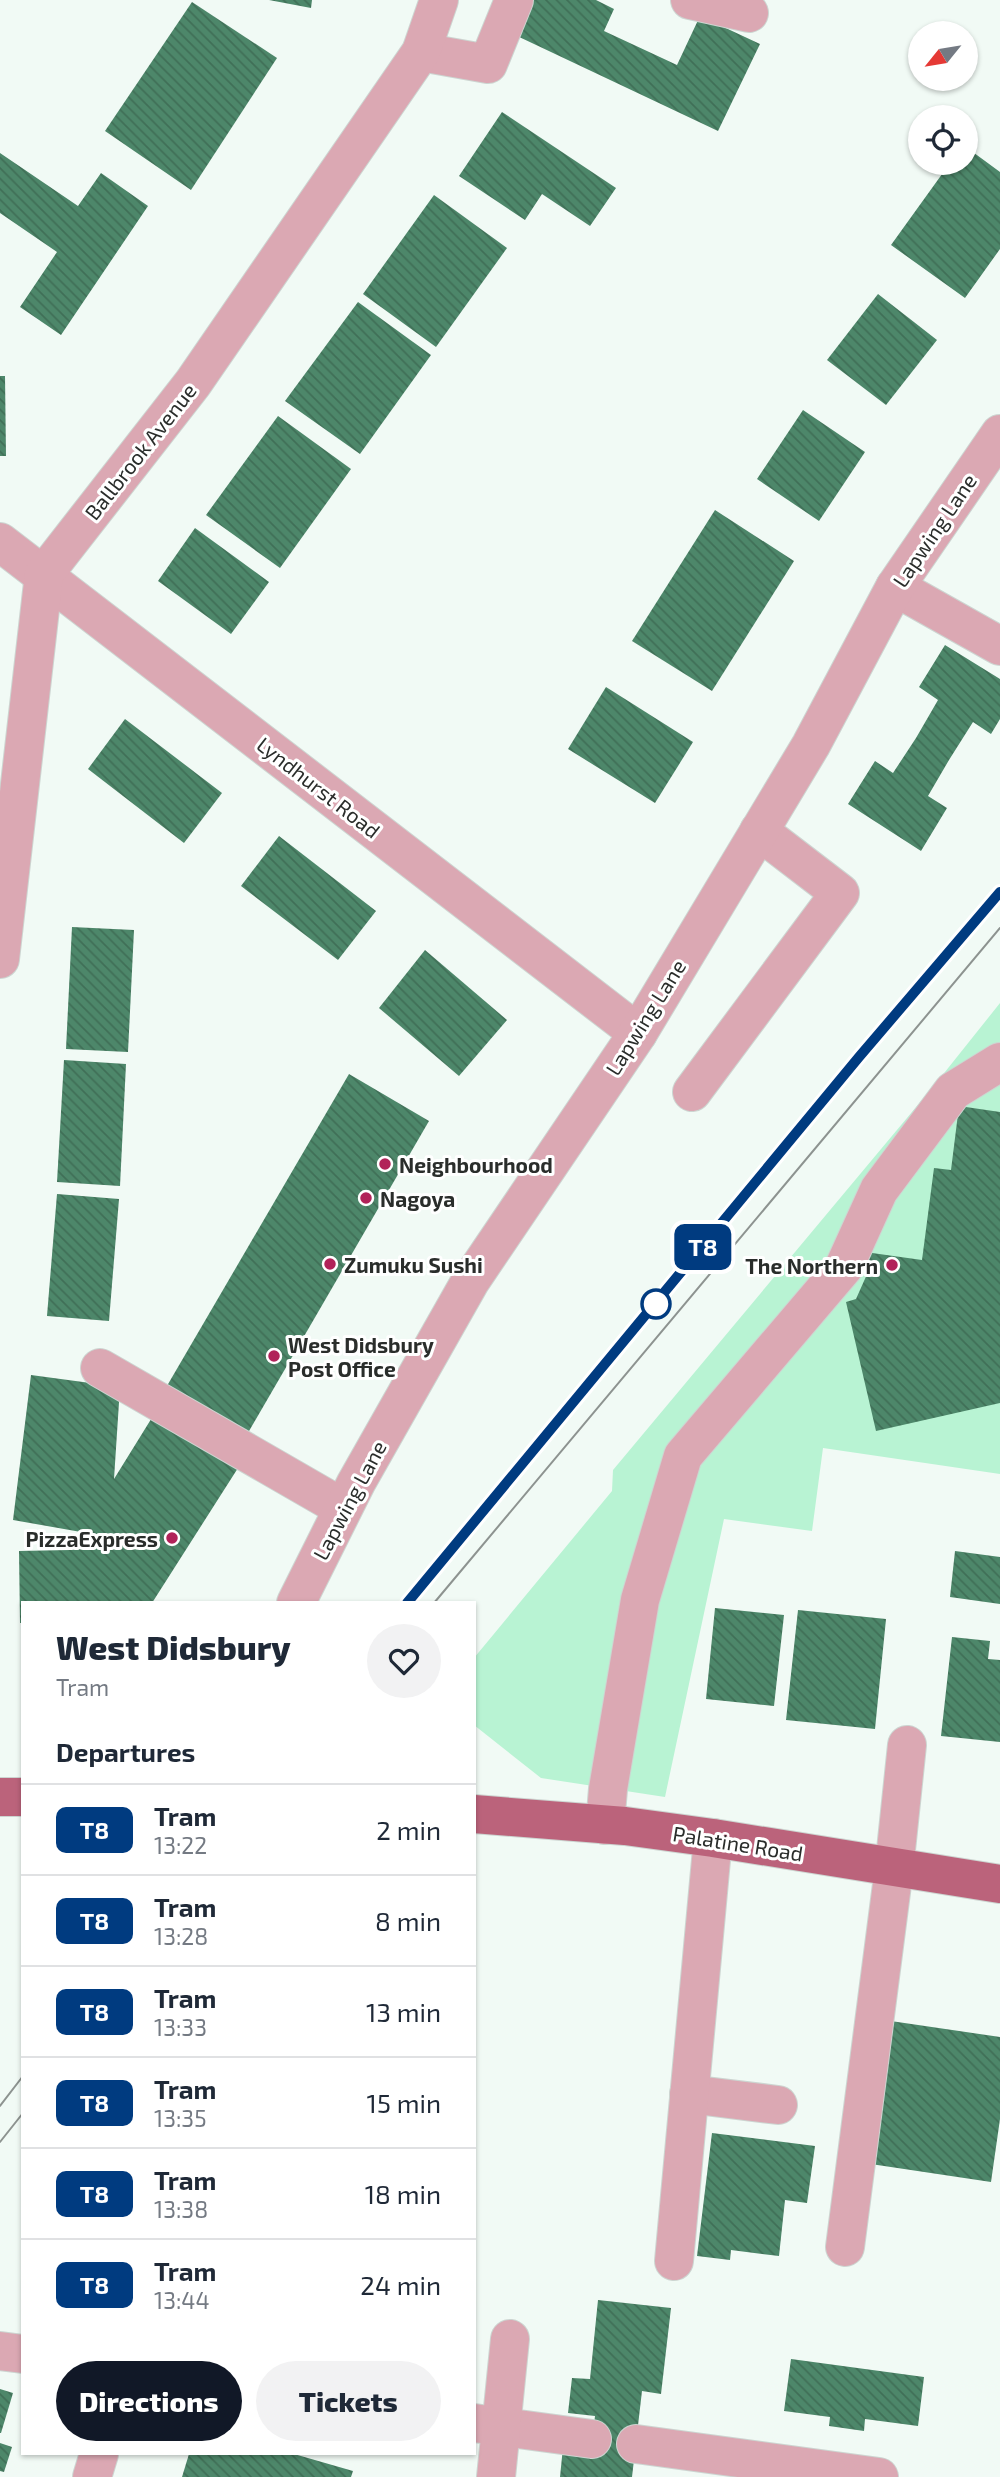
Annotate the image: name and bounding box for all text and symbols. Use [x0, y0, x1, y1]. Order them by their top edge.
north arrow [908, 21, 978, 91]
map controls [908, 21, 978, 175]
button: locate [908, 105, 978, 175]
street label: Ballbrook Avenue [79, 378, 201, 524]
street label: Lapwing Lane [887, 469, 981, 591]
street label: Lyndhurst Road [253, 731, 385, 843]
street label: Lapwing Lane [600, 955, 690, 1079]
place label: Neighbourhood [399, 1152, 553, 1177]
marker: Neighbourhood [377, 1156, 393, 1172]
place label: Nagoya [380, 1186, 455, 1212]
marker: Nagoya [358, 1190, 374, 1206]
line badge: T8 [672, 1224, 734, 1270]
text: T8 [688, 1232, 718, 1261]
place label: Zumuku Sushi [344, 1252, 483, 1277]
place label: The Northern [745, 1253, 878, 1278]
marker: Zumuku Sushi [322, 1256, 338, 1272]
marker: The Northern [884, 1257, 900, 1273]
unlabelled marker [641, 1289, 671, 1319]
place label: West Didsbury Post Office [288, 1332, 434, 1381]
marker: West Didsbury Post Office [266, 1348, 282, 1364]
street label: Lapwing Lane [307, 1436, 391, 1564]
place label: PizzaExpress [26, 1526, 158, 1551]
marker: PizzaExpress [164, 1530, 180, 1546]
button: heart [367, 1624, 441, 1698]
text: West Didsbury [56, 1627, 291, 1667]
text: Tram [56, 1673, 109, 1701]
text: Departures [56, 1736, 195, 1767]
text: Tram [154, 1800, 216, 1831]
text: 2 min [376, 1814, 441, 1845]
text: T8 [80, 1815, 109, 1844]
street label: Palatine Road [671, 1820, 805, 1866]
text: 13:22 [154, 1831, 207, 1859]
text: Tram [154, 1891, 216, 1922]
text: 8 min [375, 1905, 441, 1936]
text: T8 [80, 1906, 109, 1935]
text: 13:28 [154, 1922, 208, 1950]
text: Tram [154, 1982, 216, 2013]
text: 13 min [366, 1996, 441, 2027]
text: T8 [80, 1997, 109, 2026]
text: 13:33 [154, 2013, 207, 2041]
text: Tram [154, 2073, 216, 2104]
text: 15 min [367, 2087, 441, 2118]
text: T8 [80, 2088, 109, 2117]
text: 13:35 [154, 2104, 207, 2132]
text: Tram [154, 2164, 216, 2195]
text: 18 min [365, 2178, 441, 2209]
text: T8 [80, 2179, 109, 2208]
text: 13:38 [154, 2195, 208, 2223]
text: Tram [154, 2255, 216, 2286]
text: 24 min [360, 2269, 441, 2300]
text: T8 [80, 2270, 109, 2299]
text: 13:44 [154, 2286, 210, 2314]
button: Directions [56, 2361, 242, 2441]
button: Tickets [256, 2361, 441, 2441]

